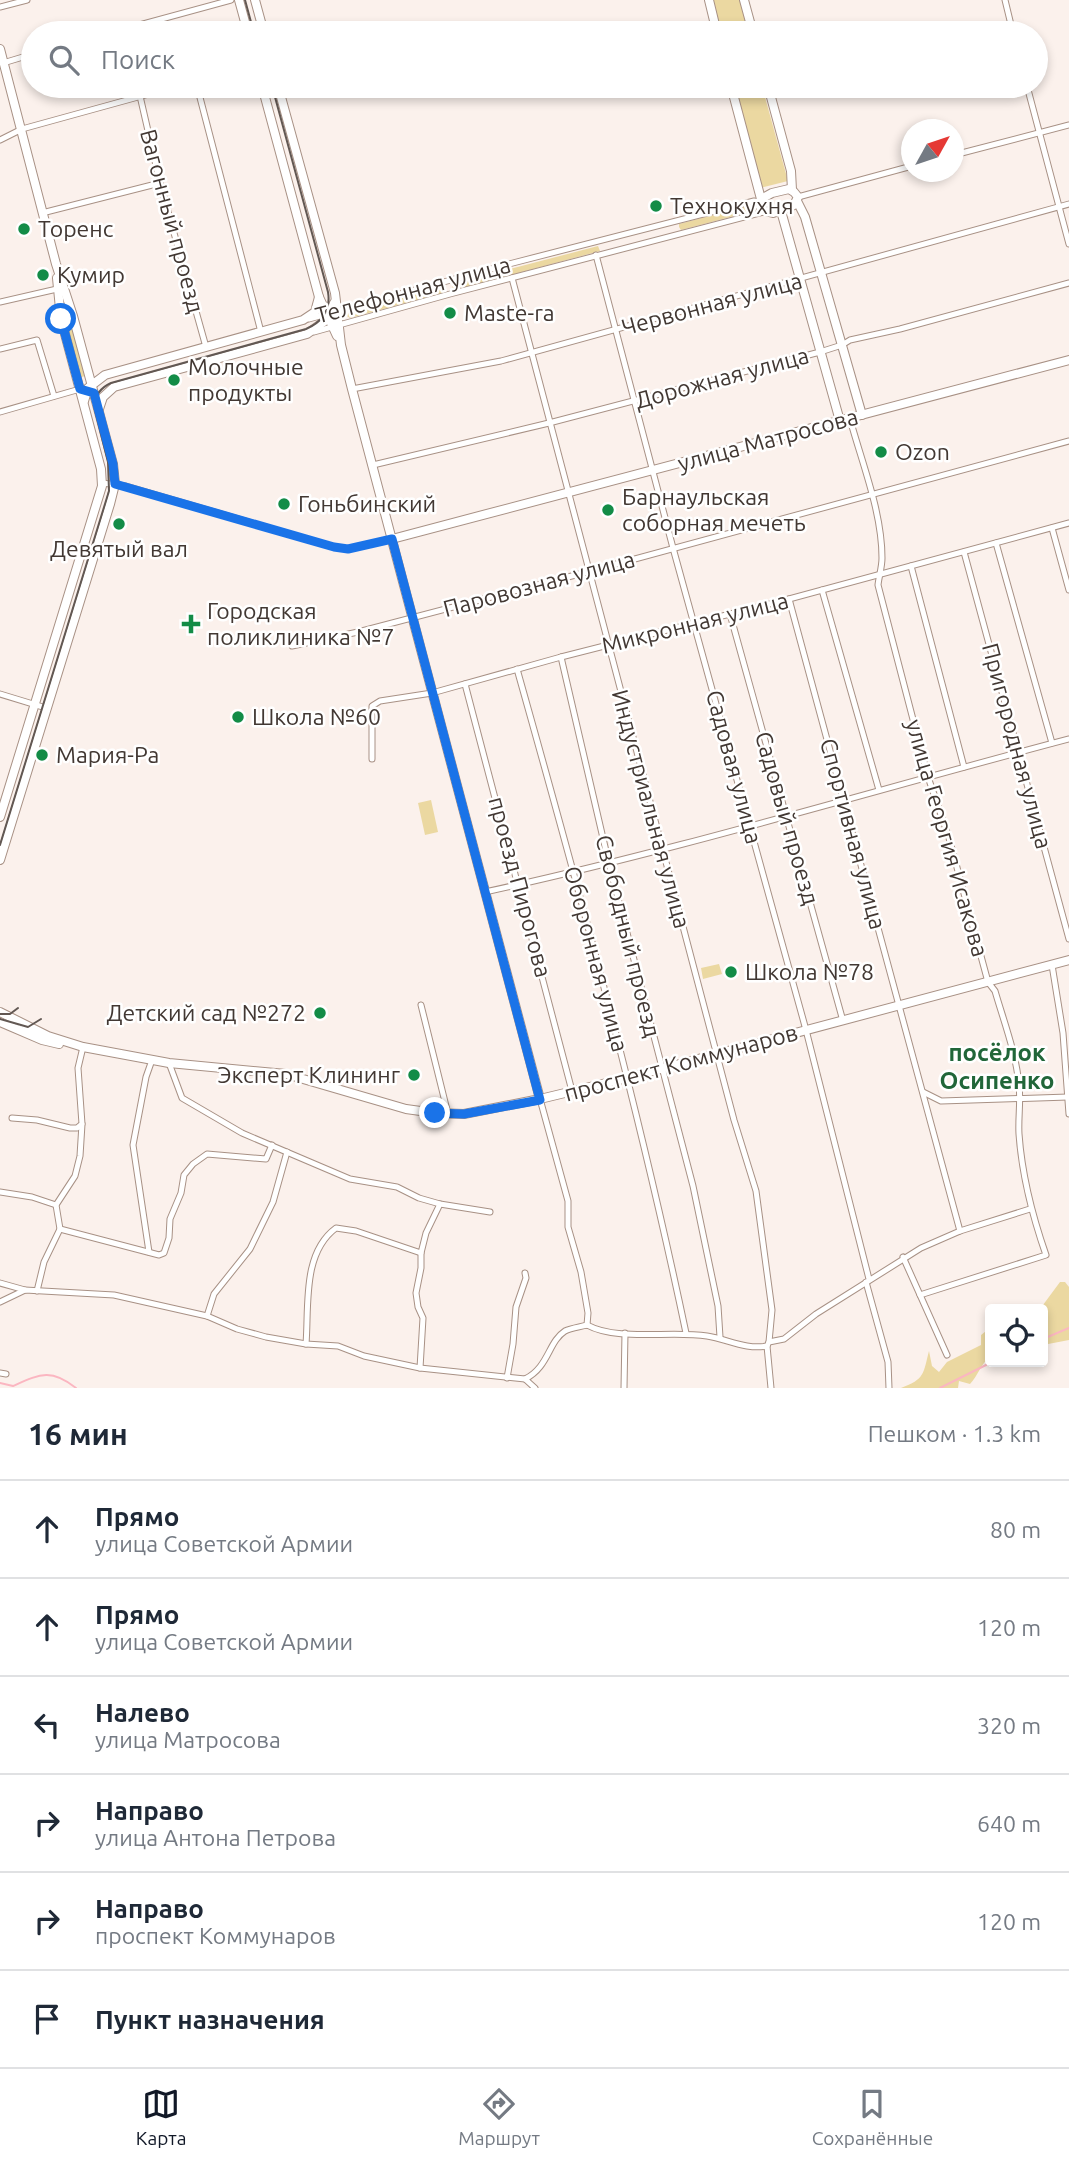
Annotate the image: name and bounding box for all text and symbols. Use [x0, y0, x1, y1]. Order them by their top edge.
search box [21, 21, 1048, 98]
icon: search [45, 41, 83, 79]
text: Поиск [101, 45, 175, 74]
north arrow [901, 119, 964, 182]
street label: Вагонный проезд [136, 126, 209, 316]
place label: Технокухня [670, 193, 794, 218]
marker: Технокухня [648, 198, 664, 214]
place label: Торенс [38, 216, 114, 241]
marker: Торенс [16, 221, 32, 237]
street label: Телефонная улица [313, 251, 513, 328]
place label: Кумир [57, 262, 125, 287]
marker: Кумир [35, 267, 51, 283]
street label: Червонная улица [619, 267, 805, 340]
place label: Maste-ra [464, 300, 555, 325]
route start [45, 303, 76, 334]
marker: Maste-ra [442, 305, 458, 321]
street label: Дорожная улица [632, 342, 812, 413]
place label: Молочные продукты [188, 354, 304, 405]
marker: Молочные продукты [166, 372, 182, 388]
street label: улица Матросова [675, 403, 861, 476]
place label: Ozon [895, 439, 950, 464]
marker: Ozon [873, 444, 889, 460]
place label: Барнаульская соборная мечеть [622, 484, 806, 535]
place label: Гоньбинский [298, 491, 436, 516]
marker: Гоньбинский [276, 496, 292, 512]
marker: Барнаульская соборная мечеть [600, 502, 616, 518]
marker: Девятый вал [111, 516, 127, 532]
place label: Девятый вал [50, 536, 188, 561]
street label: Паровозная улица [440, 546, 637, 621]
street label: Микронная улица [599, 587, 791, 658]
place label: Городская поликлиника №7 [207, 598, 394, 649]
marker: Городская поликлиника №7 [181, 614, 201, 634]
street label: Пригородная улица [978, 640, 1057, 851]
street label: Индустриальная улица [608, 687, 695, 931]
street label: Садовая улица [702, 687, 767, 846]
place label: Школа №60 [252, 704, 381, 729]
marker: Школа №60 [230, 709, 246, 725]
street label: улица Георгия Исакова [902, 716, 993, 959]
street label: Садовый проезд [751, 728, 824, 907]
street label: Спортивная улица [816, 736, 891, 932]
place label: Мария-Ра [56, 742, 159, 767]
marker: Мария-Ра [34, 747, 50, 763]
street label: проезд Пирогова [484, 794, 557, 980]
street label: Свободный проезд [591, 832, 666, 1040]
street label: Оборонная улица [560, 863, 633, 1054]
place label: Школа №78 [745, 959, 874, 984]
marker: Школа №78 [723, 964, 739, 980]
place label: Детский сад №272 [107, 1000, 306, 1025]
marker: Детский сад №272 [312, 1005, 328, 1021]
street label: проспект Коммунаров [561, 1019, 800, 1106]
district label: посёлок Осипенко [940, 1039, 1054, 1094]
place label: Эксперт Клининг [217, 1062, 400, 1087]
marker: Эксперт Клининг [406, 1067, 422, 1083]
route end [419, 1097, 450, 1128]
map controls [985, 1304, 1048, 1367]
button: locate [985, 1304, 1048, 1367]
text: 16 мин [28, 1417, 128, 1451]
text: Пешком · 1.3 km [868, 1421, 1041, 1446]
text: Прямо [95, 1502, 179, 1531]
icon: ahead [28, 1510, 66, 1548]
text: 80 m [990, 1517, 1041, 1542]
text: улица Советской Армии [95, 1531, 353, 1556]
text: Прямо [95, 1600, 179, 1629]
icon: ahead [28, 1608, 66, 1646]
text: 120 m [977, 1615, 1041, 1640]
text: улица Советской Армии [95, 1629, 353, 1654]
text: Налево [95, 1698, 190, 1727]
icon: left [28, 1706, 66, 1744]
text: 320 m [977, 1713, 1041, 1738]
text: улица Матросова [95, 1727, 281, 1752]
text: Направо [95, 1796, 204, 1825]
icon: right [28, 1804, 66, 1842]
text: 640 m [977, 1811, 1041, 1836]
text: улица Антона Петрова [95, 1825, 336, 1850]
text: Направо [95, 1894, 204, 1923]
icon: right [28, 1902, 66, 1940]
text: 120 m [977, 1909, 1041, 1934]
text: проспект Коммунаров [95, 1923, 336, 1948]
icon: arrive [28, 2000, 66, 2038]
text: Пункт назначения [95, 2005, 325, 2034]
tab: Карта [136, 2085, 186, 2149]
tab: Маршрут [458, 2085, 540, 2149]
tab: Сохранённые [812, 2085, 933, 2149]

